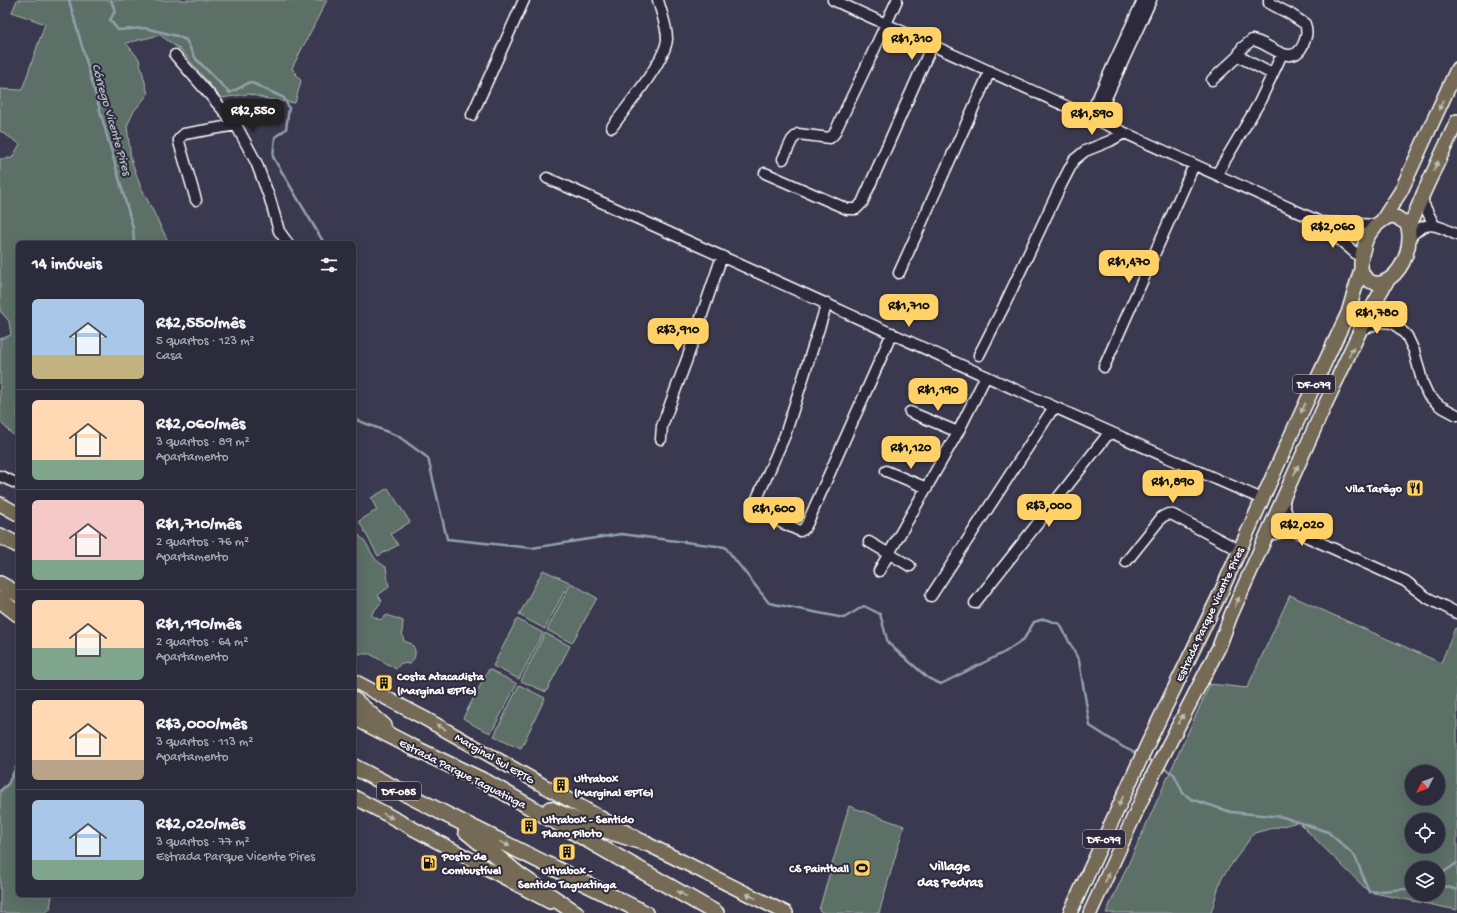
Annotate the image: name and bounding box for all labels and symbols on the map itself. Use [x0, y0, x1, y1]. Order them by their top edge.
pin: R$1,310 [875, 27, 949, 61]
water label: Córrego Vicente Pires [87, 62, 134, 178]
pin: R$2,550 [216, 99, 290, 133]
one-way arrow [1438, 99, 1444, 110]
pin: R$1,590 [1055, 102, 1129, 136]
one-way arrow [1433, 161, 1439, 172]
pin: R$2,060 [1296, 215, 1370, 249]
pin: R$1,470 [1092, 250, 1166, 284]
pin: R$1,710 [872, 294, 946, 328]
pin: R$1,780 [1340, 301, 1414, 335]
pin: R$3,910 [641, 318, 715, 352]
one-way arrow [1348, 347, 1354, 358]
road number: DF-079 [1293, 375, 1335, 393]
pin: R$1,190 [901, 378, 975, 412]
one-way arrow [1300, 402, 1306, 414]
pin: R$1,120 [874, 436, 948, 470]
one-way arrow [1293, 465, 1299, 476]
pin: R$1,890 [1136, 470, 1210, 504]
restaurant icon: Vila Tarêgo [1405, 478, 1425, 498]
place label: Vila Tarêgo [1345, 483, 1403, 497]
pin: R$3,000 [1012, 494, 1086, 528]
pin: R$1,600 [737, 497, 811, 531]
pin: R$2,020 [1265, 513, 1339, 547]
street label: Estrada Parque Vicente Pires [1173, 545, 1248, 684]
one-way arrow [1234, 596, 1240, 607]
place label: Costa Atacadista (Marginal EPTG) [396, 671, 485, 699]
building icon: Costa Atacadista (Marginal EPTG) [374, 673, 394, 693]
one-way arrow [1178, 713, 1185, 725]
one-way arrow [435, 724, 447, 731]
street label: Marginal Sul EPTG [452, 731, 537, 788]
street label: Estrada Parque Taguatinga [396, 737, 528, 813]
north arrow [1405, 765, 1445, 805]
place label: Ultrabox (Marginal EPTG) [574, 773, 654, 801]
building icon: Ultrabox (Marginal EPTG) [551, 775, 571, 795]
road number: DF-085 [377, 782, 421, 800]
one-way arrow [1118, 795, 1124, 807]
one-way arrow [382, 813, 394, 819]
place label: Ultrabox - Sentido Plano Piloto [541, 814, 635, 842]
building icon: Ultrabox - Sentido Plano Piloto [519, 816, 539, 836]
road number: DF-079 [1083, 830, 1125, 848]
one-way arrow [499, 841, 511, 847]
building icon: Ultrabox - Sentido Taguatinga [557, 842, 577, 862]
place label: Posto de Combustível [441, 851, 502, 879]
fuel station icon: Posto de Combustível [419, 853, 439, 873]
sports icon: CS Paintball [852, 858, 872, 878]
district label: Village das Pedras [917, 859, 984, 892]
place label: CS Paintball [788, 863, 849, 877]
place label: Ultrabox - Sentido Taguatinga [518, 865, 617, 893]
one-way arrow [1104, 872, 1110, 883]
one-way arrow [676, 891, 688, 898]
one-way arrow [745, 892, 757, 899]

